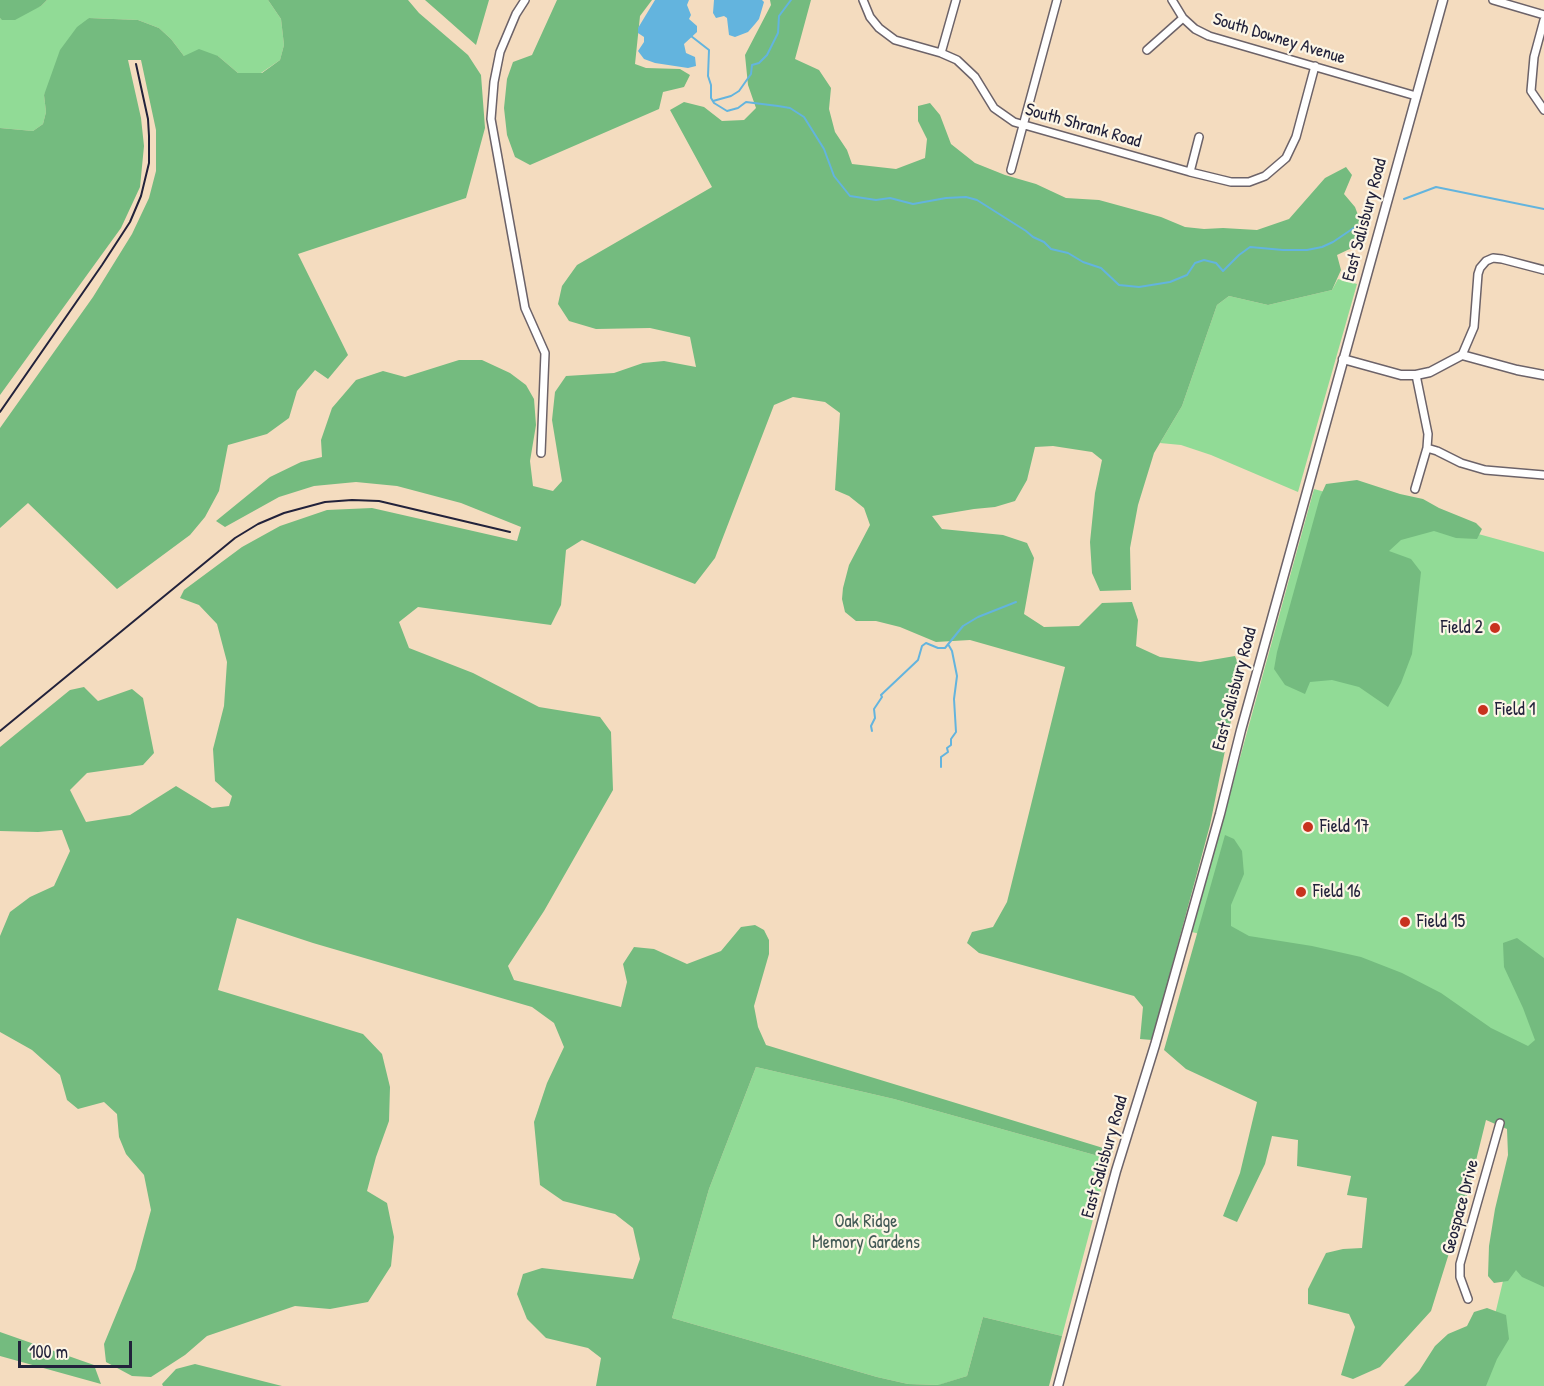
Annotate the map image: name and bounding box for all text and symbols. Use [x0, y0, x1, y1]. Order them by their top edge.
street label: South Downey Avenue [1210, 9, 1348, 69]
street label: South Shrank Road [1023, 99, 1143, 153]
street label: East Salisbury Road [1338, 156, 1392, 284]
place label: Field 2 [1441, 617, 1483, 639]
marker: Field 2 [1488, 621, 1502, 635]
street label: East Salisbury Road [1208, 625, 1262, 753]
place label: Field 1 [1495, 699, 1535, 721]
marker: Field 1 [1476, 703, 1490, 717]
place label: Field 17 [1320, 816, 1369, 838]
marker: Field 17 [1301, 820, 1315, 834]
place label: Field 16 [1313, 881, 1361, 903]
marker: Field 16 [1294, 885, 1308, 899]
place label: Field 15 [1417, 911, 1465, 933]
marker: Field 15 [1398, 915, 1412, 929]
street label: East Salisbury Road [1077, 1093, 1133, 1221]
street label: Geospace Drive [1438, 1157, 1484, 1257]
park label: Oak Ridge Memory Gardens [812, 1211, 920, 1254]
scale bar [21, 1329, 135, 1367]
text: 100 m [29, 1339, 68, 1364]

